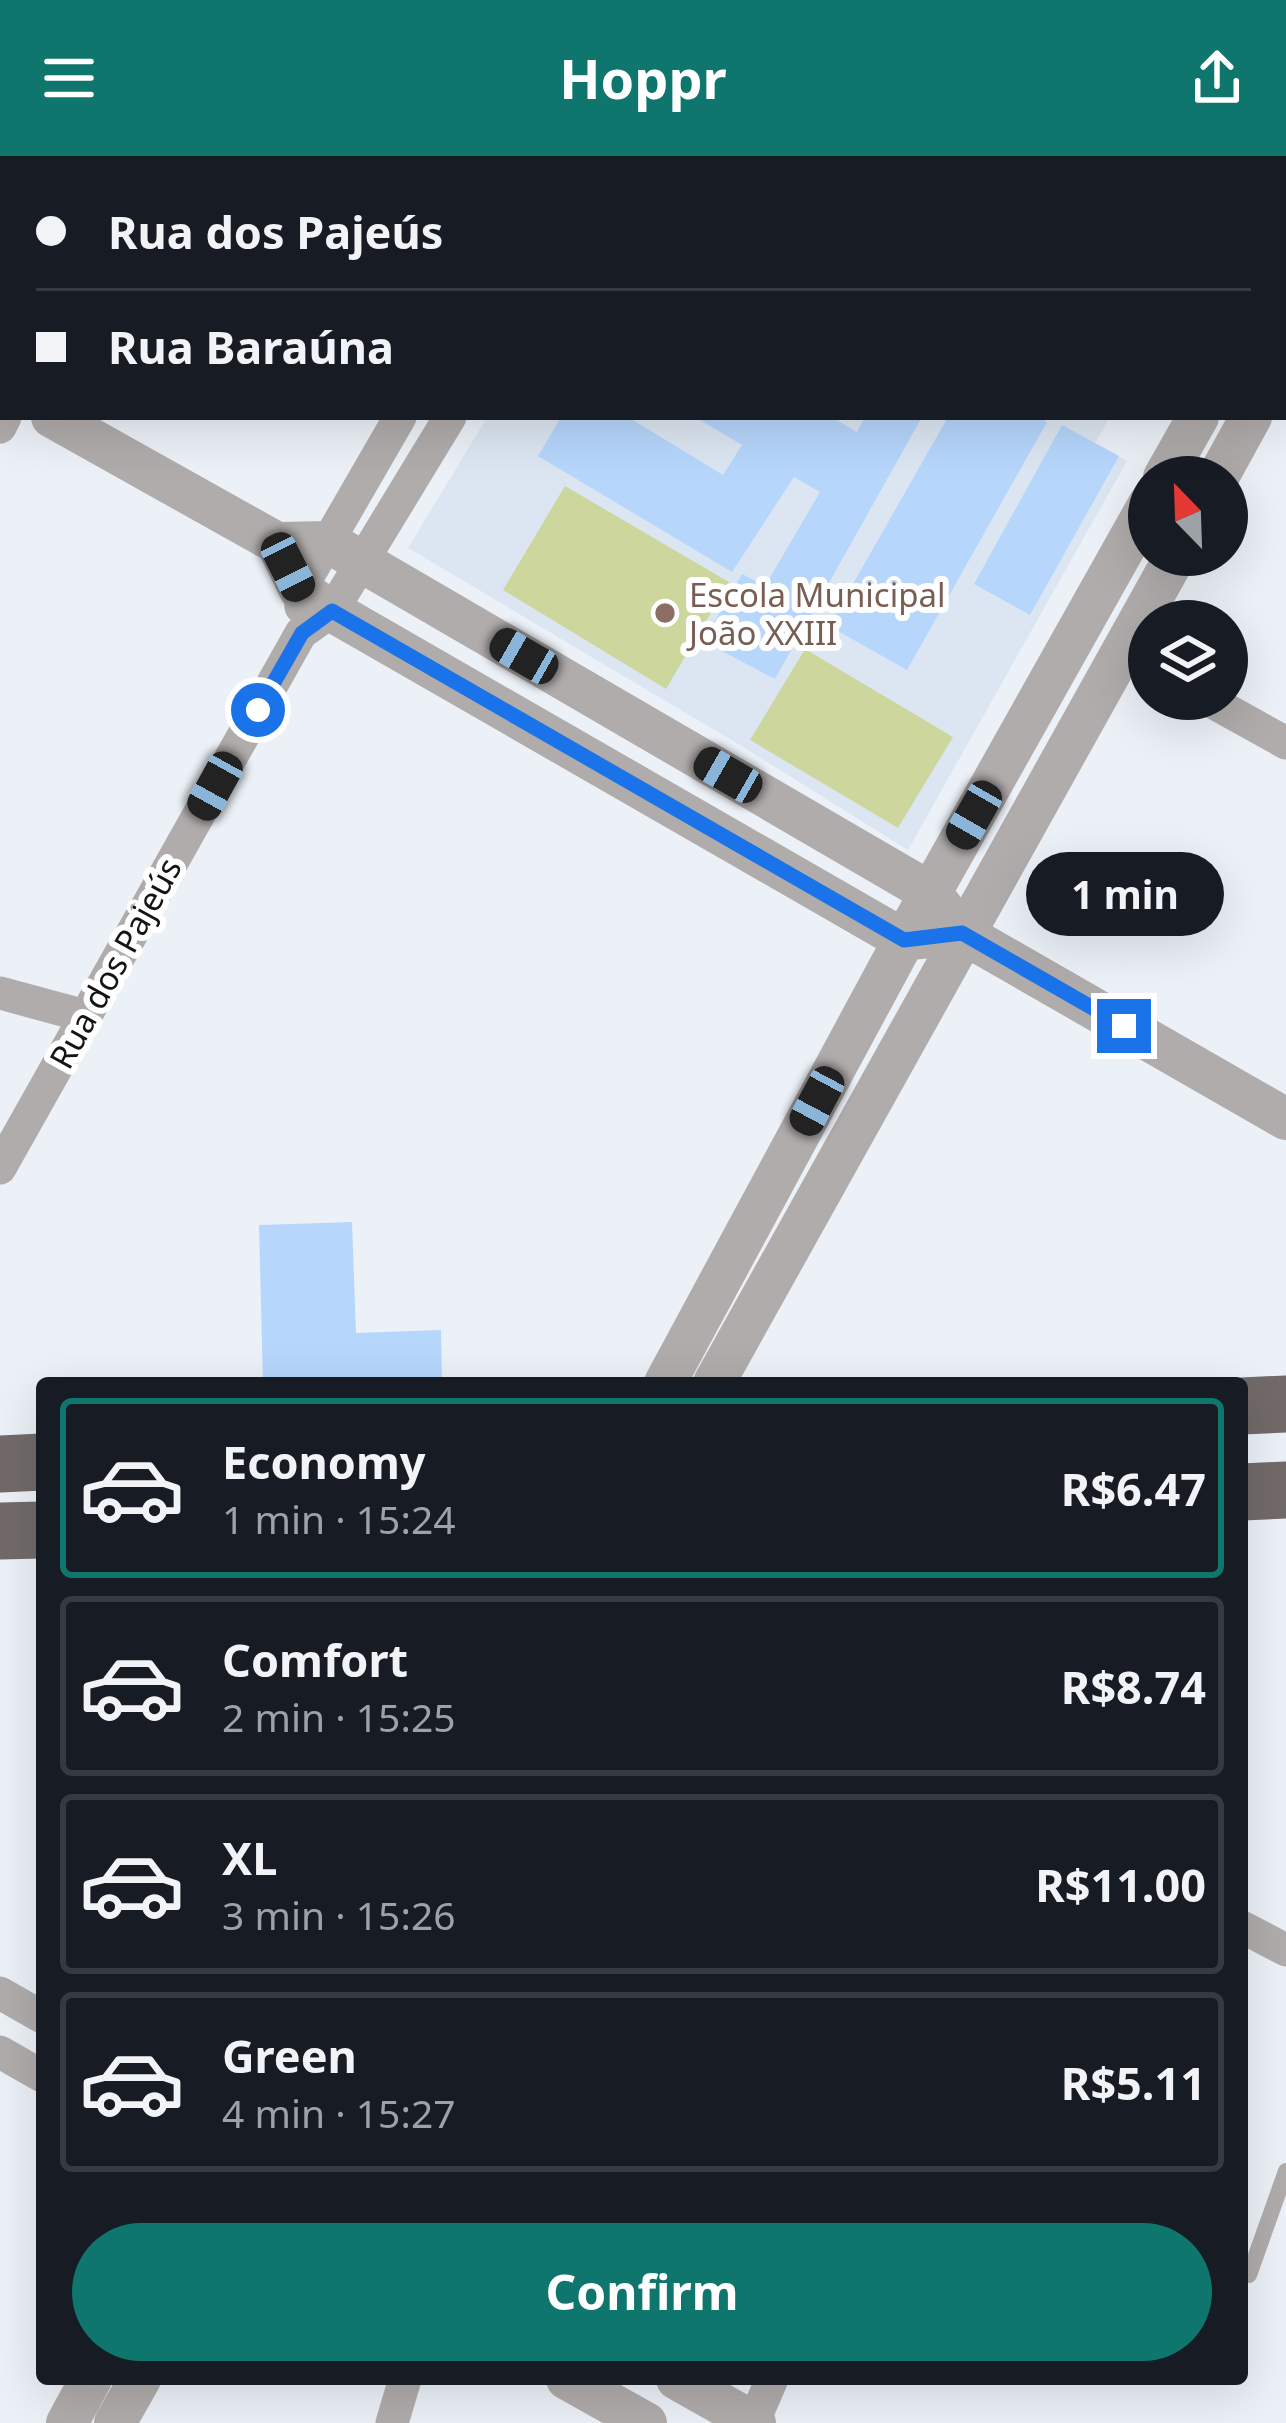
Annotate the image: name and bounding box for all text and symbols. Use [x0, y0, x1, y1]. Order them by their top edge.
text: Hoppr [559, 41, 727, 115]
icon: menu [36, 45, 102, 111]
icon: share [1184, 45, 1250, 111]
text: Rua dos Pajeús [108, 201, 443, 262]
text: Rua Baraúna [108, 316, 394, 377]
north arrow [1128, 456, 1248, 576]
map controls [1128, 456, 1248, 720]
car [256, 527, 320, 607]
place label: Escola Municipal João XXIII [686, 572, 945, 655]
marker: Escola Municipal João XXIII [652, 600, 678, 626]
button: layers [1128, 600, 1248, 720]
car [484, 622, 564, 690]
route start [231, 683, 285, 737]
car [688, 741, 768, 809]
car [182, 746, 248, 826]
car [940, 775, 1008, 855]
street label: Rua dos Pajeús [38, 850, 192, 1076]
callout: 1 min [1025, 852, 1223, 936]
text: 1 min [1071, 867, 1179, 920]
route end [1097, 999, 1151, 1053]
car [784, 1061, 850, 1141]
text: Economy [222, 1431, 426, 1492]
icon: car [78, 1434, 186, 1542]
text: R$6.47 [1061, 1458, 1206, 1519]
text: 1 min · 15:24 [222, 1492, 456, 1545]
text: Comfort [222, 1629, 408, 1690]
icon: car [78, 1632, 186, 1740]
text: R$8.74 [1061, 1656, 1206, 1717]
text: 2 min · 15:25 [222, 1690, 456, 1743]
text: XL [222, 1827, 277, 1888]
icon: car [78, 1830, 186, 1938]
text: R$11.00 [1035, 1854, 1206, 1915]
text: 3 min · 15:26 [222, 1888, 456, 1941]
text: Green [222, 2025, 357, 2086]
icon: car [78, 2028, 186, 2136]
text: R$5.11 [1061, 2052, 1206, 2113]
text: 4 min · 15:27 [222, 2086, 456, 2139]
button: Confirm [72, 2223, 1212, 2361]

